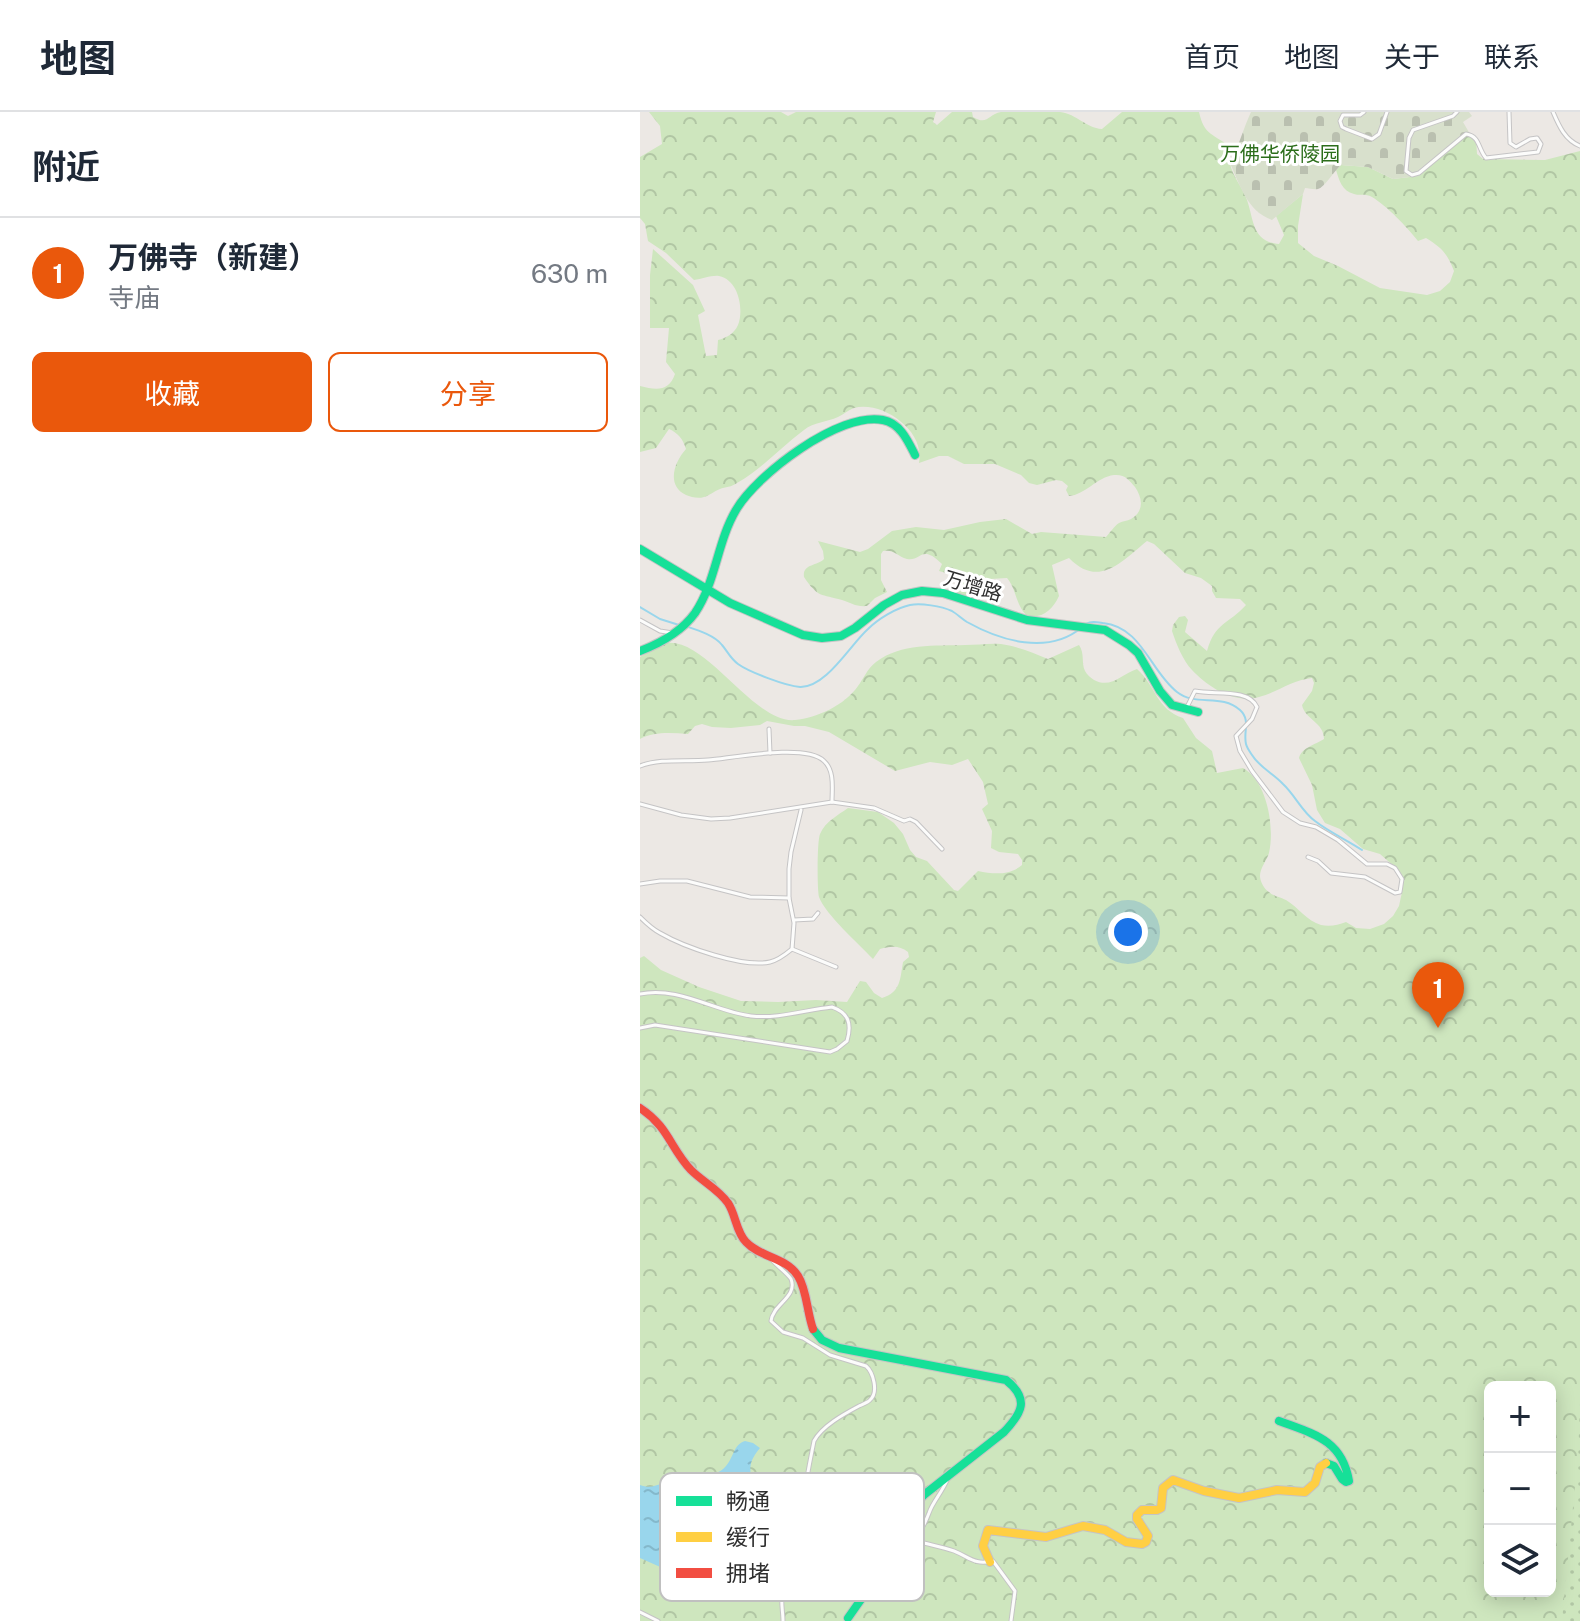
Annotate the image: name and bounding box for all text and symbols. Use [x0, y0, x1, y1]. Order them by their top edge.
text: 地图 [40, 36, 116, 81]
text: 首页 [1184, 40, 1240, 73]
text: 地图 [1284, 40, 1340, 73]
text: 关于 [1384, 40, 1440, 73]
text: 联系 [1484, 40, 1540, 73]
park label: 万佛华侨陵园 [1220, 142, 1340, 166]
text: 附近 [32, 147, 100, 187]
text: 万佛寺（新建） [108, 239, 318, 275]
text: 1 [52, 258, 64, 289]
text: 630 m [531, 258, 608, 289]
text: 寺庙 [108, 282, 160, 313]
button: 收藏 [32, 352, 312, 432]
button: 分享 [328, 352, 608, 432]
street label: 万增路 [941, 566, 1005, 606]
your location [1108, 912, 1148, 952]
pin: 1 [1412, 962, 1464, 1028]
map controls [1484, 1381, 1556, 1597]
button: + [1484, 1381, 1556, 1453]
button: − [1484, 1453, 1556, 1525]
legend [660, 1473, 924, 1601]
text: 畅通 [726, 1488, 770, 1514]
text: 缓行 [726, 1524, 770, 1550]
button: layers [1484, 1525, 1556, 1597]
text: 拥堵 [726, 1560, 770, 1586]

